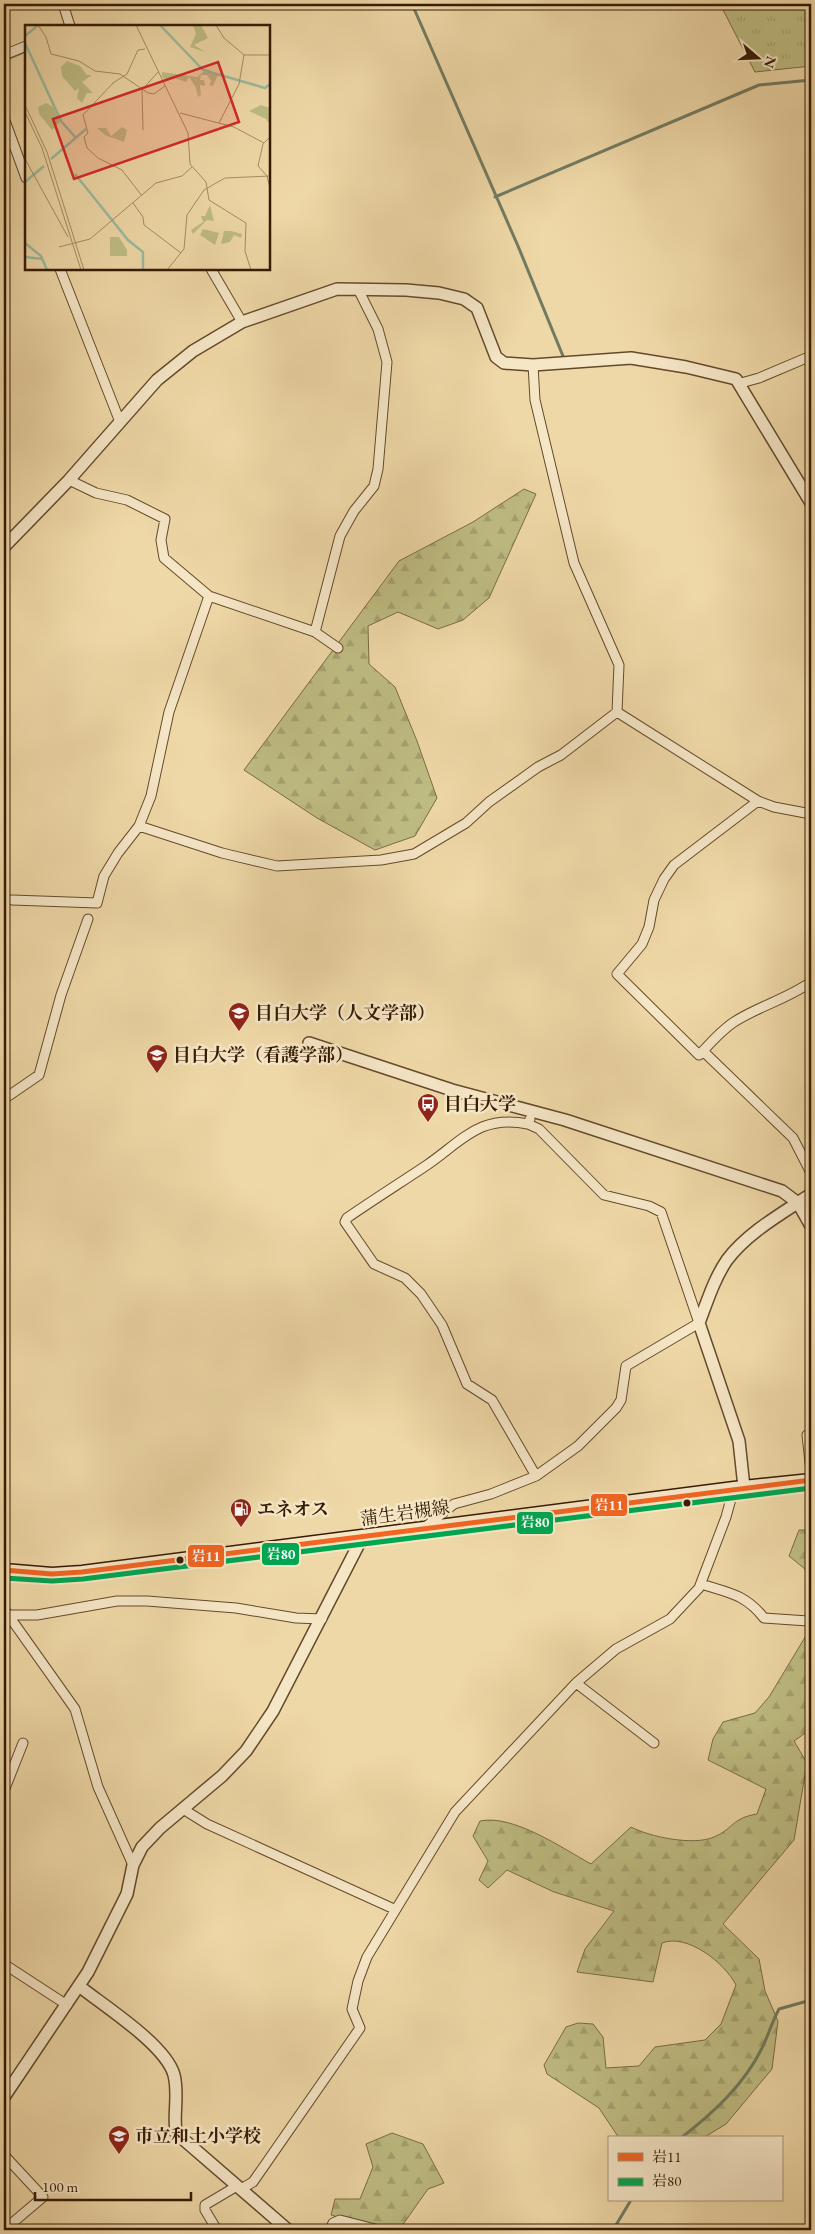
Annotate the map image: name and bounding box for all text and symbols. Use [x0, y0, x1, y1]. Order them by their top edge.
inset map [25, 25, 270, 270]
north arrow [732, 32, 782, 82]
text: N [760, 54, 781, 71]
school or university icon: 目白大学（人文学部） [227, 1001, 251, 1032]
place label: 目白大学（人文学部） [255, 1001, 435, 1024]
school or university icon: 目白大学（看護学部） [145, 1043, 169, 1074]
place label: 目白大学（看護学部） [173, 1043, 353, 1066]
bus stop icon: 目白大学 [416, 1092, 440, 1123]
place label: 目白大学 [444, 1092, 516, 1115]
line badge: 岩11 [590, 1493, 628, 1517]
street label: 蒲生岩槻線 [359, 1495, 451, 1530]
text: 岩11 [595, 1496, 623, 1514]
fuel station icon: エネオス [229, 1497, 253, 1528]
place label: エネオス [257, 1497, 329, 1520]
unlabelled marker [682, 1498, 692, 1508]
line badge: 岩80 [516, 1511, 554, 1535]
text: 岩80 [521, 1513, 550, 1531]
line badge: 岩80 [261, 1542, 300, 1566]
line badge: 岩11 [187, 1544, 225, 1568]
text: 岩80 [267, 1545, 296, 1563]
text: 岩11 [192, 1547, 220, 1565]
unlabelled marker [175, 1555, 185, 1565]
school or university icon: 市立和土小学校 [107, 2124, 131, 2155]
place label: 市立和土小学校 [135, 2124, 261, 2147]
legend [608, 2136, 782, 2202]
text: 岩11 [652, 2147, 681, 2166]
scale bar [35, 2169, 191, 2201]
text: 岩80 [652, 2171, 681, 2190]
text: 100 m [42, 2177, 79, 2196]

